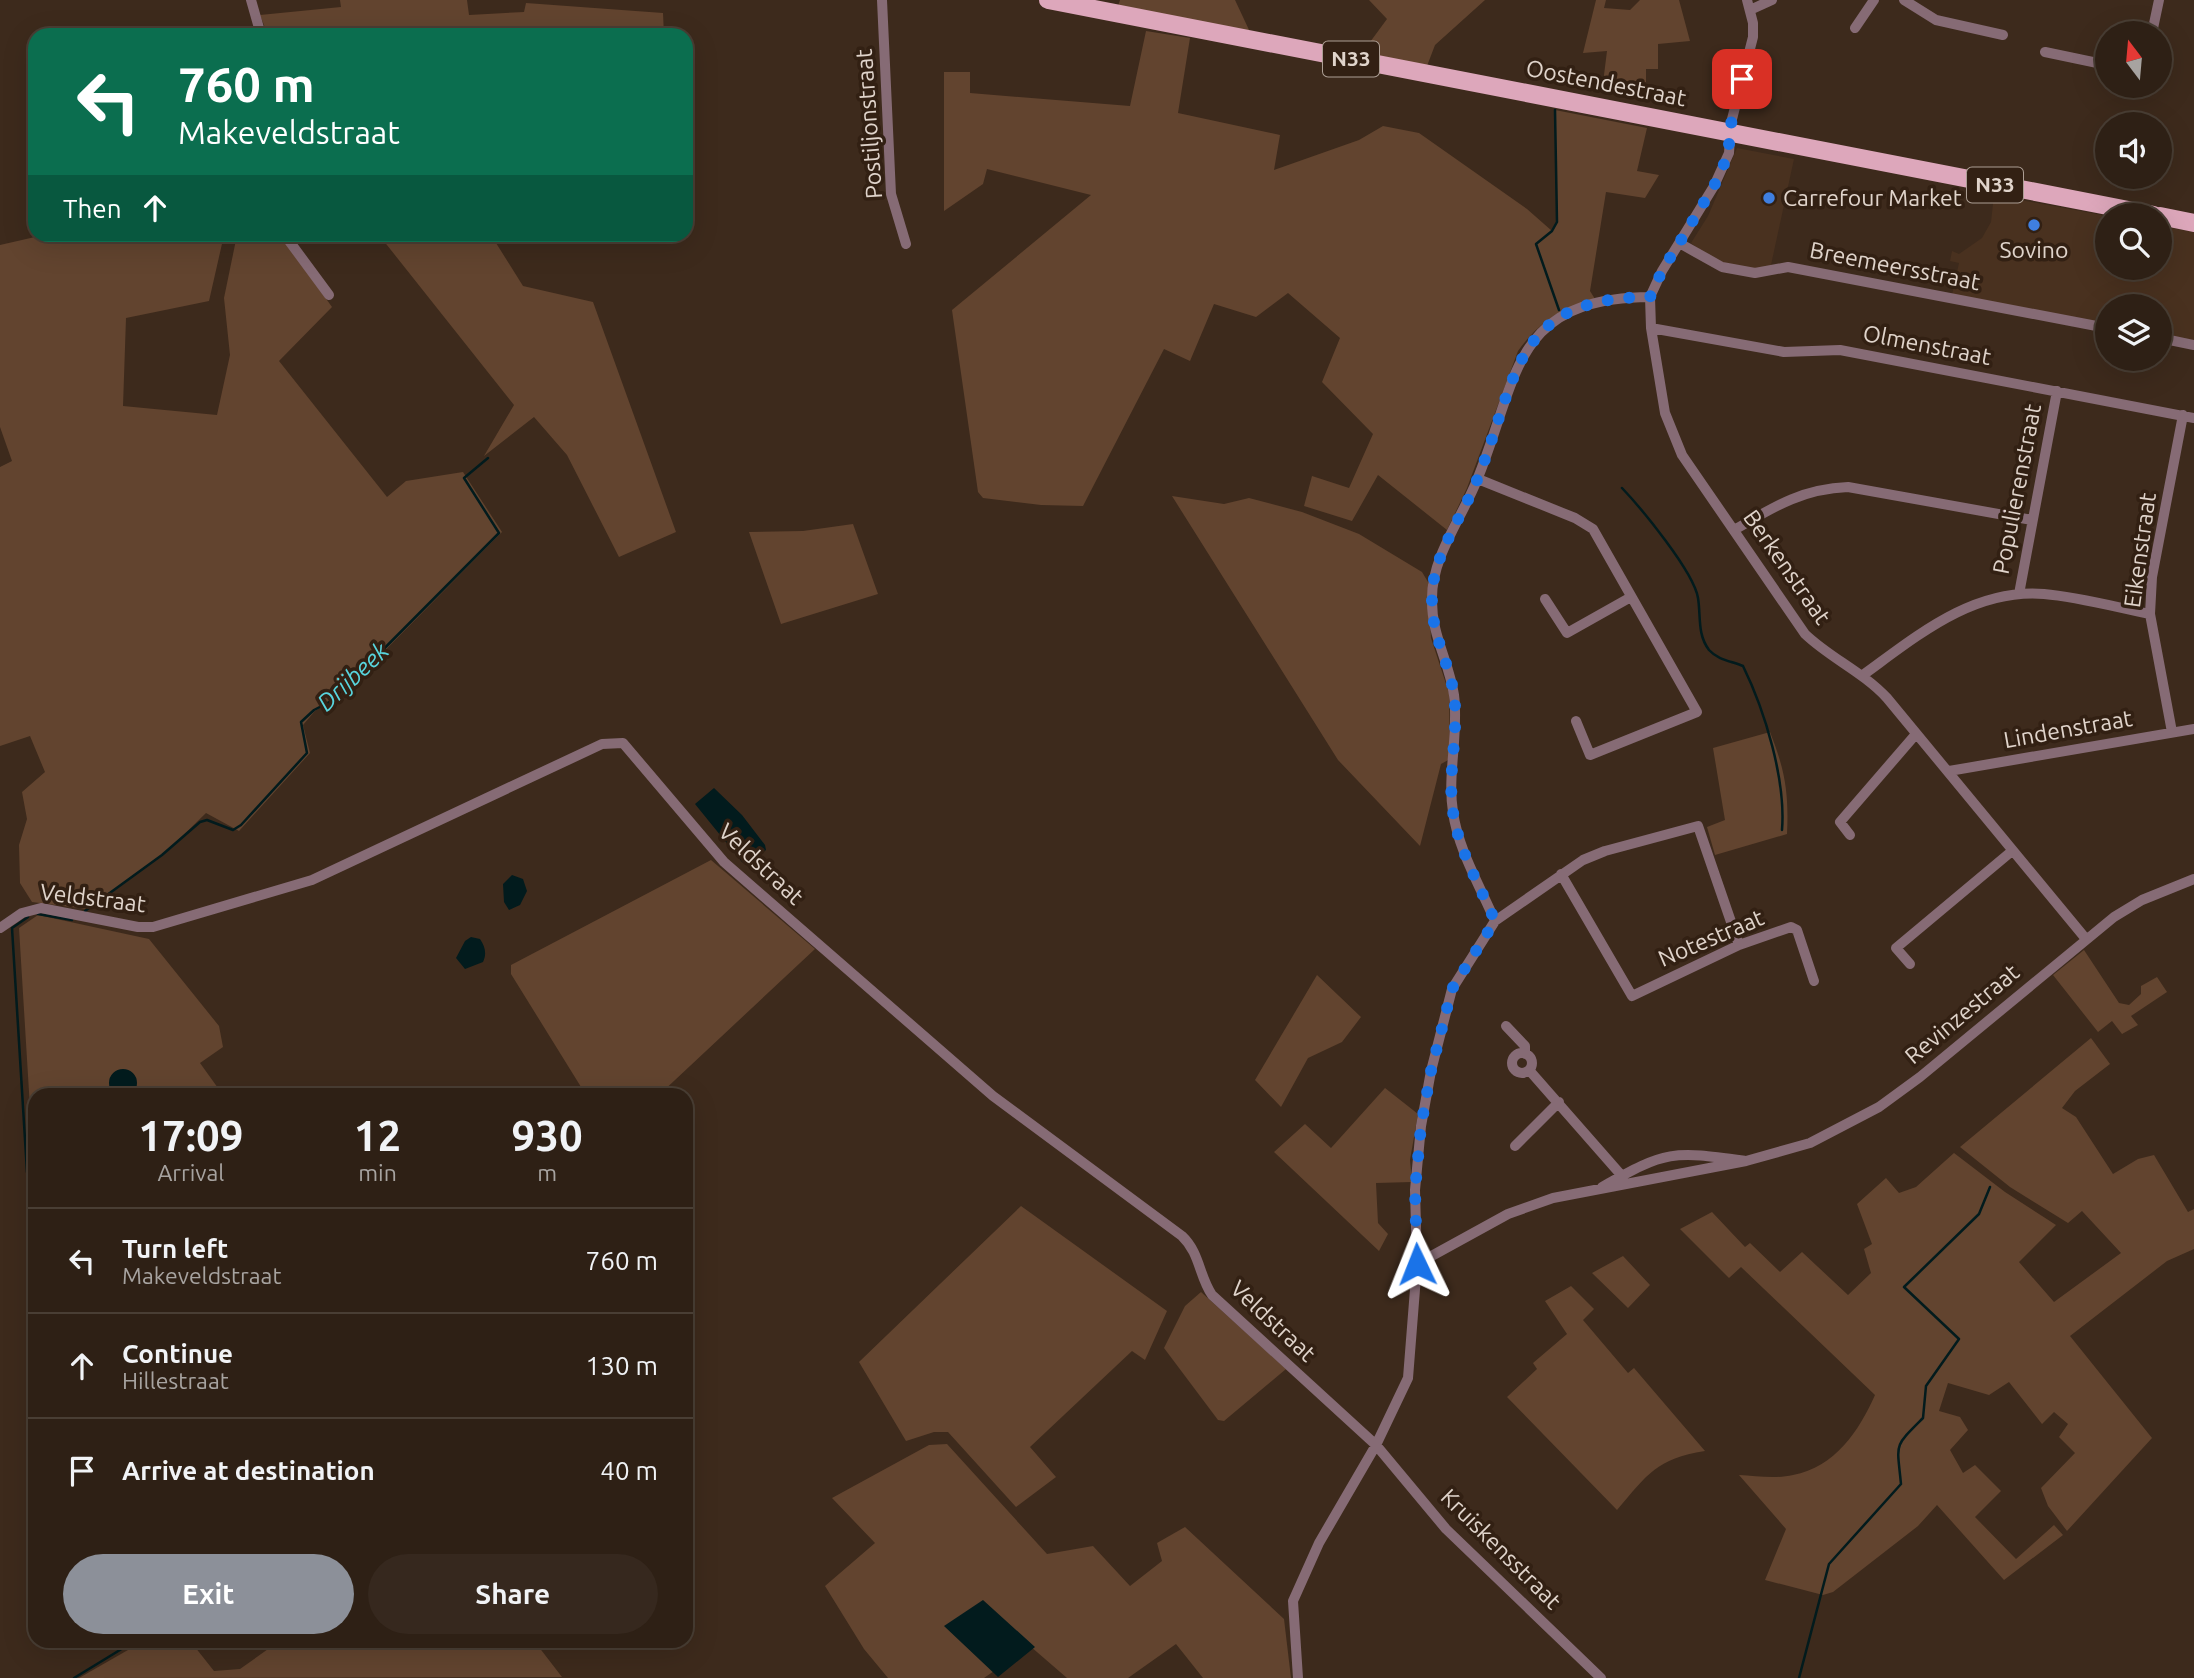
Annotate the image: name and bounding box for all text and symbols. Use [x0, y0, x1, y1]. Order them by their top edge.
north arrow [2095, 21, 2172, 98]
map controls [2095, 21, 2172, 371]
road number: N33 [1323, 42, 1379, 76]
street label: Postiljonstraat [851, 48, 886, 200]
pin [1712, 49, 1772, 109]
street label: Oostendestraat [1524, 55, 1688, 110]
icon: left [63, 56, 154, 147]
text: 760 m [178, 56, 315, 111]
icon: arrive [1723, 60, 1761, 98]
button: sound [2095, 112, 2172, 189]
text: Makeveldstraat [178, 114, 400, 150]
road number: N33 [1967, 168, 2023, 202]
place label: Carrefour Market [1783, 185, 1962, 210]
icon: ahead [136, 189, 174, 227]
marker: Carrefour Market [1761, 190, 1777, 206]
text: Then [63, 194, 122, 223]
button: search [2095, 203, 2172, 280]
marker: Sovino [2026, 217, 2042, 233]
street label: Breemeersstraat [1808, 237, 1982, 294]
place label: Sovino [2000, 237, 2068, 262]
button: layers [2095, 294, 2172, 371]
street label: Olmenstraat [1861, 320, 1993, 369]
street label: Populierenstraat [1988, 402, 2045, 576]
street label: Eikenstraat [2119, 491, 2160, 609]
street label: Berkenstraat [1739, 505, 1836, 629]
water label: Drijbeek [311, 636, 394, 716]
street label: Lindenstraat [2002, 705, 2134, 752]
street label: Veldstraat [714, 818, 809, 909]
street label: Veldstraat [39, 879, 147, 916]
street label: Notestraat [1654, 904, 1767, 971]
street label: Revinzestraat [1900, 959, 2023, 1068]
text: 17:09 [138, 1112, 243, 1159]
text: 12 [354, 1112, 401, 1159]
text: 930 [512, 1112, 583, 1159]
text: Arrival [157, 1160, 224, 1185]
text: min [358, 1160, 397, 1185]
text: m [537, 1160, 557, 1185]
position arrow [1380, 1227, 1454, 1301]
text: Turn left [122, 1234, 228, 1263]
icon: left [63, 1242, 101, 1280]
text: 760 m [586, 1246, 658, 1275]
text: Makeveldstraat [122, 1263, 281, 1288]
street label: Veldstraat [1226, 1275, 1321, 1366]
text: Continue [122, 1339, 233, 1368]
icon: ahead [63, 1347, 101, 1385]
text: 130 m [586, 1351, 658, 1380]
text: Hillestraat [122, 1368, 229, 1393]
icon: arrive [63, 1452, 101, 1490]
text: Arrive at destination [122, 1456, 375, 1485]
text: 40 m [600, 1456, 658, 1485]
street label: Kruiskensstraat [1436, 1484, 1566, 1614]
button: Exit [63, 1554, 354, 1634]
button: Share [368, 1554, 658, 1634]

